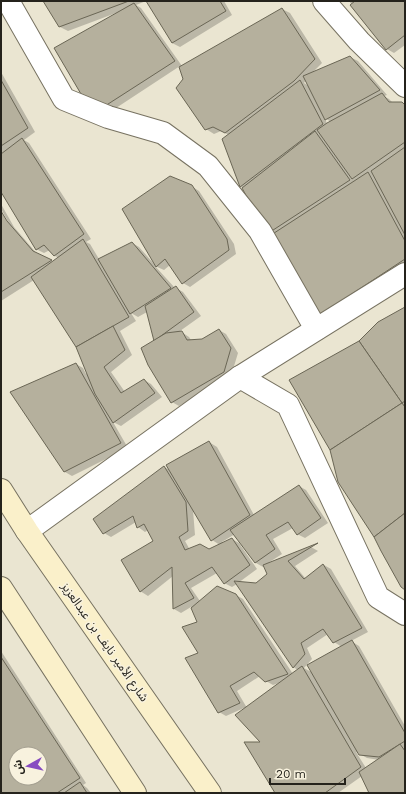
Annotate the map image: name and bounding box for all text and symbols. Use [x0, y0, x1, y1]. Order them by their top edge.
street label: شارع الأمير نايف بن عبدالعزيز [56, 579, 151, 705]
north arrow [8, 746, 48, 786]
text: ش [11, 759, 26, 776]
scale bar [270, 760, 345, 786]
text: 20 m [276, 767, 306, 781]

